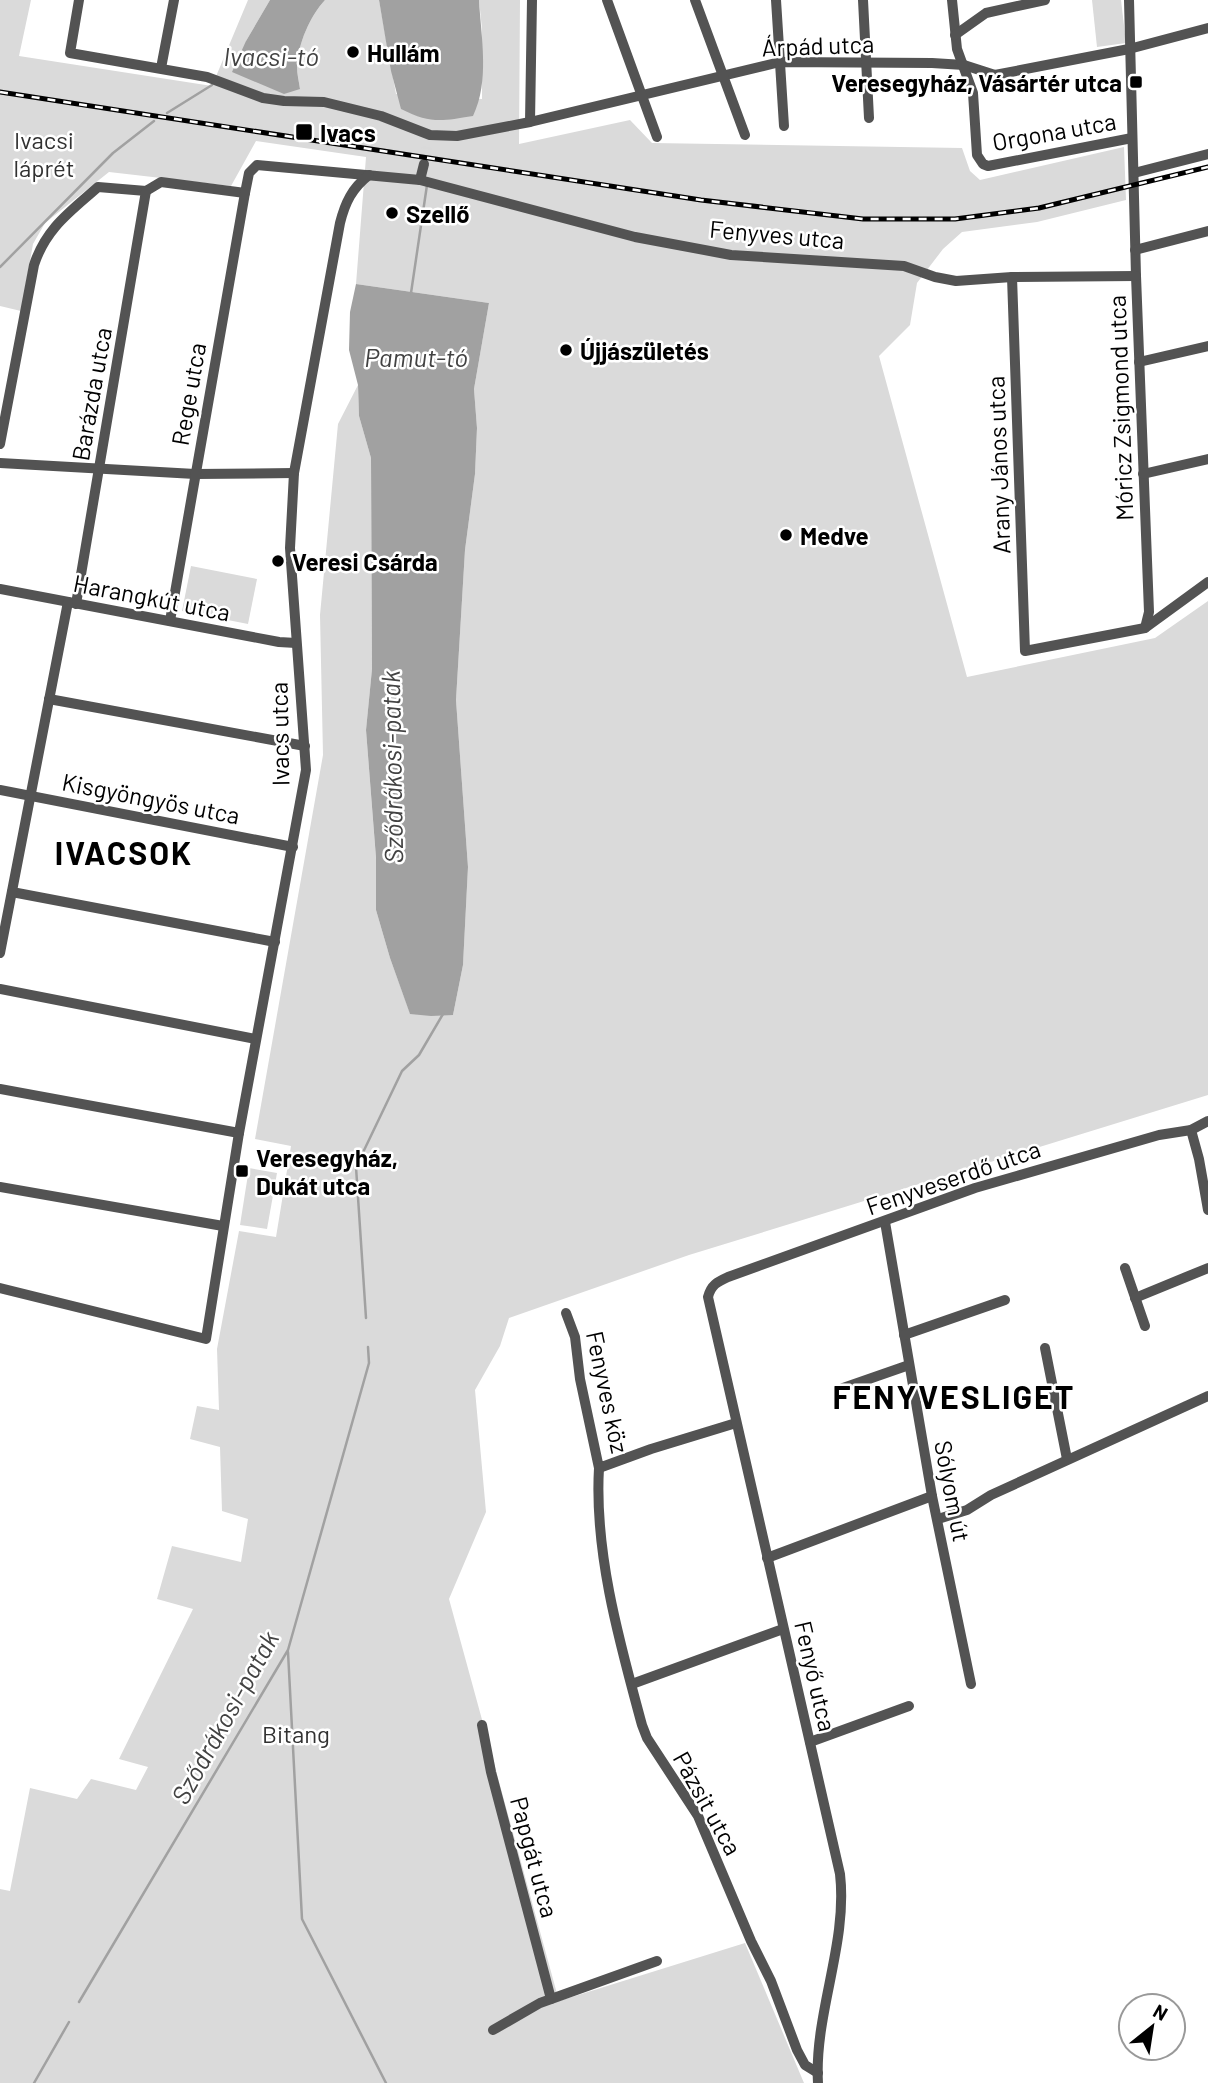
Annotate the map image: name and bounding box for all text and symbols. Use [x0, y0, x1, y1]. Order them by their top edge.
street label: Árpád utca [761, 29, 875, 61]
place label: Hullám [367, 38, 440, 67]
water label: Ivacsi-tó [223, 40, 319, 71]
marker: Hullám [345, 44, 361, 60]
place label: Veresegyház, Vásártér utca [831, 68, 1122, 97]
marker: Veresegyház, Vásártér utca [1128, 74, 1144, 90]
street label: Orgona utca [990, 106, 1118, 156]
place label: Ivacs [320, 118, 376, 147]
marker: Ivacs [294, 122, 314, 142]
park label: Ivacsi láprét [14, 125, 74, 182]
place label: Szellő [406, 199, 469, 228]
marker: Szellő [384, 205, 400, 221]
street label: Fenyves utca [708, 214, 846, 254]
street label: Móricz Zsigmond utca [1102, 295, 1138, 521]
street label: Barázda utca [65, 325, 117, 463]
place label: Újjászületés [580, 336, 709, 365]
street label: Rege utca [165, 340, 211, 448]
water label: Pamut-tó [364, 341, 468, 372]
marker: Újjászületés [558, 342, 574, 358]
street label: Arany János utca [980, 375, 1016, 555]
place label: Medve [800, 521, 869, 550]
marker: Medve [778, 527, 794, 543]
place label: Veresi Csárda [292, 547, 438, 576]
marker: Veresi Csárda [270, 553, 286, 569]
street label: Harangkút utca [71, 568, 233, 626]
water label: Sződrákosi-patak [374, 670, 408, 864]
street label: Ivacs utca [264, 682, 294, 786]
street label: Kisgyöngyös utca [60, 767, 242, 829]
district label: IVACSOK [55, 833, 193, 871]
street label: Fenyveserdő utca [862, 1134, 1044, 1220]
place label: Veresegyház, Dukát utca [256, 1143, 398, 1200]
marker: Veresegyház, Dukát utca [234, 1163, 250, 1179]
street label: Fenyves köz [581, 1328, 635, 1456]
district label: FENYVESLIGET [833, 1377, 1075, 1415]
street label: Sólyom út [929, 1438, 977, 1544]
street label: Fenyő utca [789, 1618, 843, 1734]
water label: Sződrákosi-patak [164, 1625, 284, 1809]
park label: Bitang [262, 1719, 330, 1748]
street label: Pázsit utca [668, 1746, 748, 1860]
street label: Papgát utca [505, 1793, 565, 1921]
north arrow [1117, 1992, 1187, 2062]
text: N [1150, 1999, 1172, 2025]

